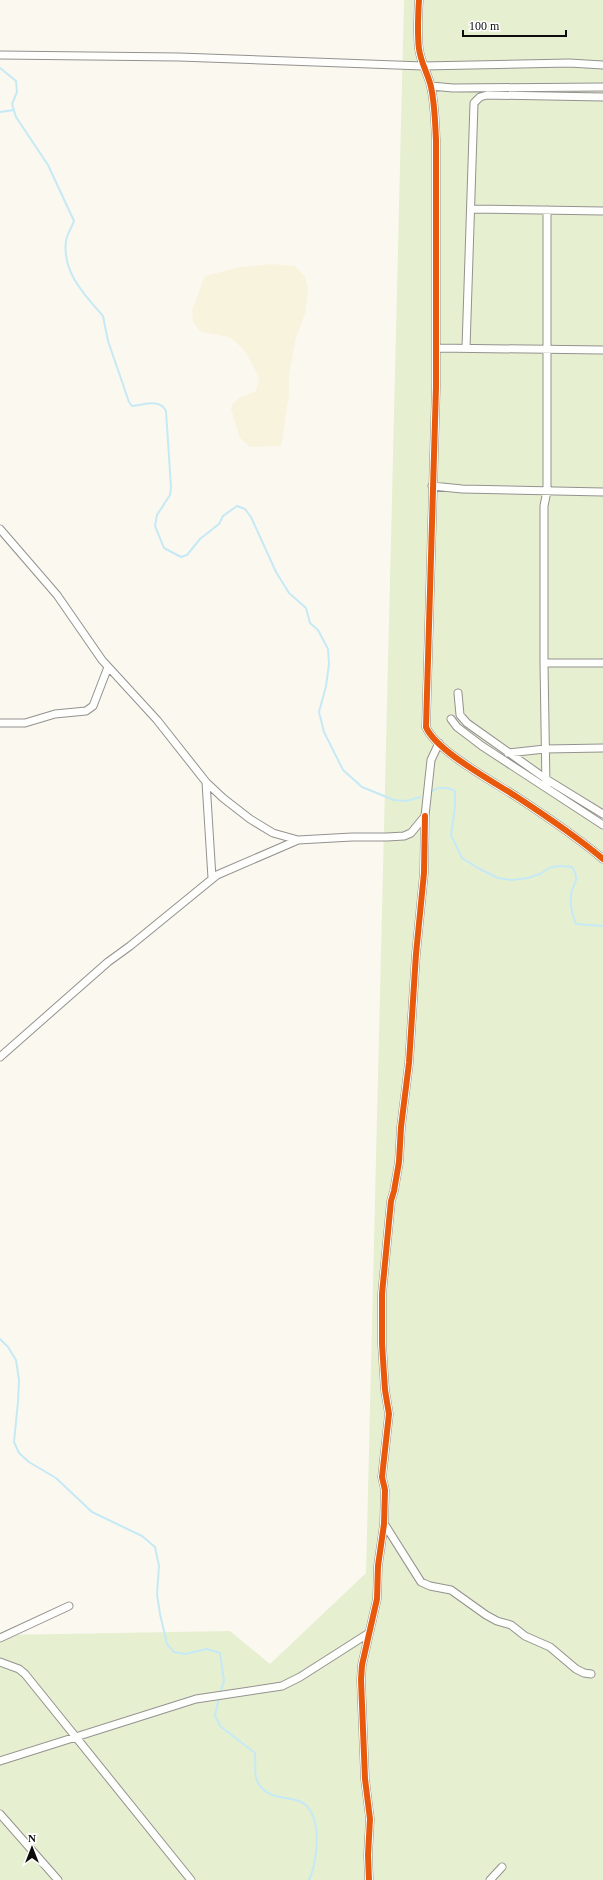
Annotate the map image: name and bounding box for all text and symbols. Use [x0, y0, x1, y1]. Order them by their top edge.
scale bar [463, 12, 566, 38]
text: 100 m [469, 19, 500, 33]
north arrow [12, 1828, 52, 1868]
text: N [28, 1832, 36, 1844]

